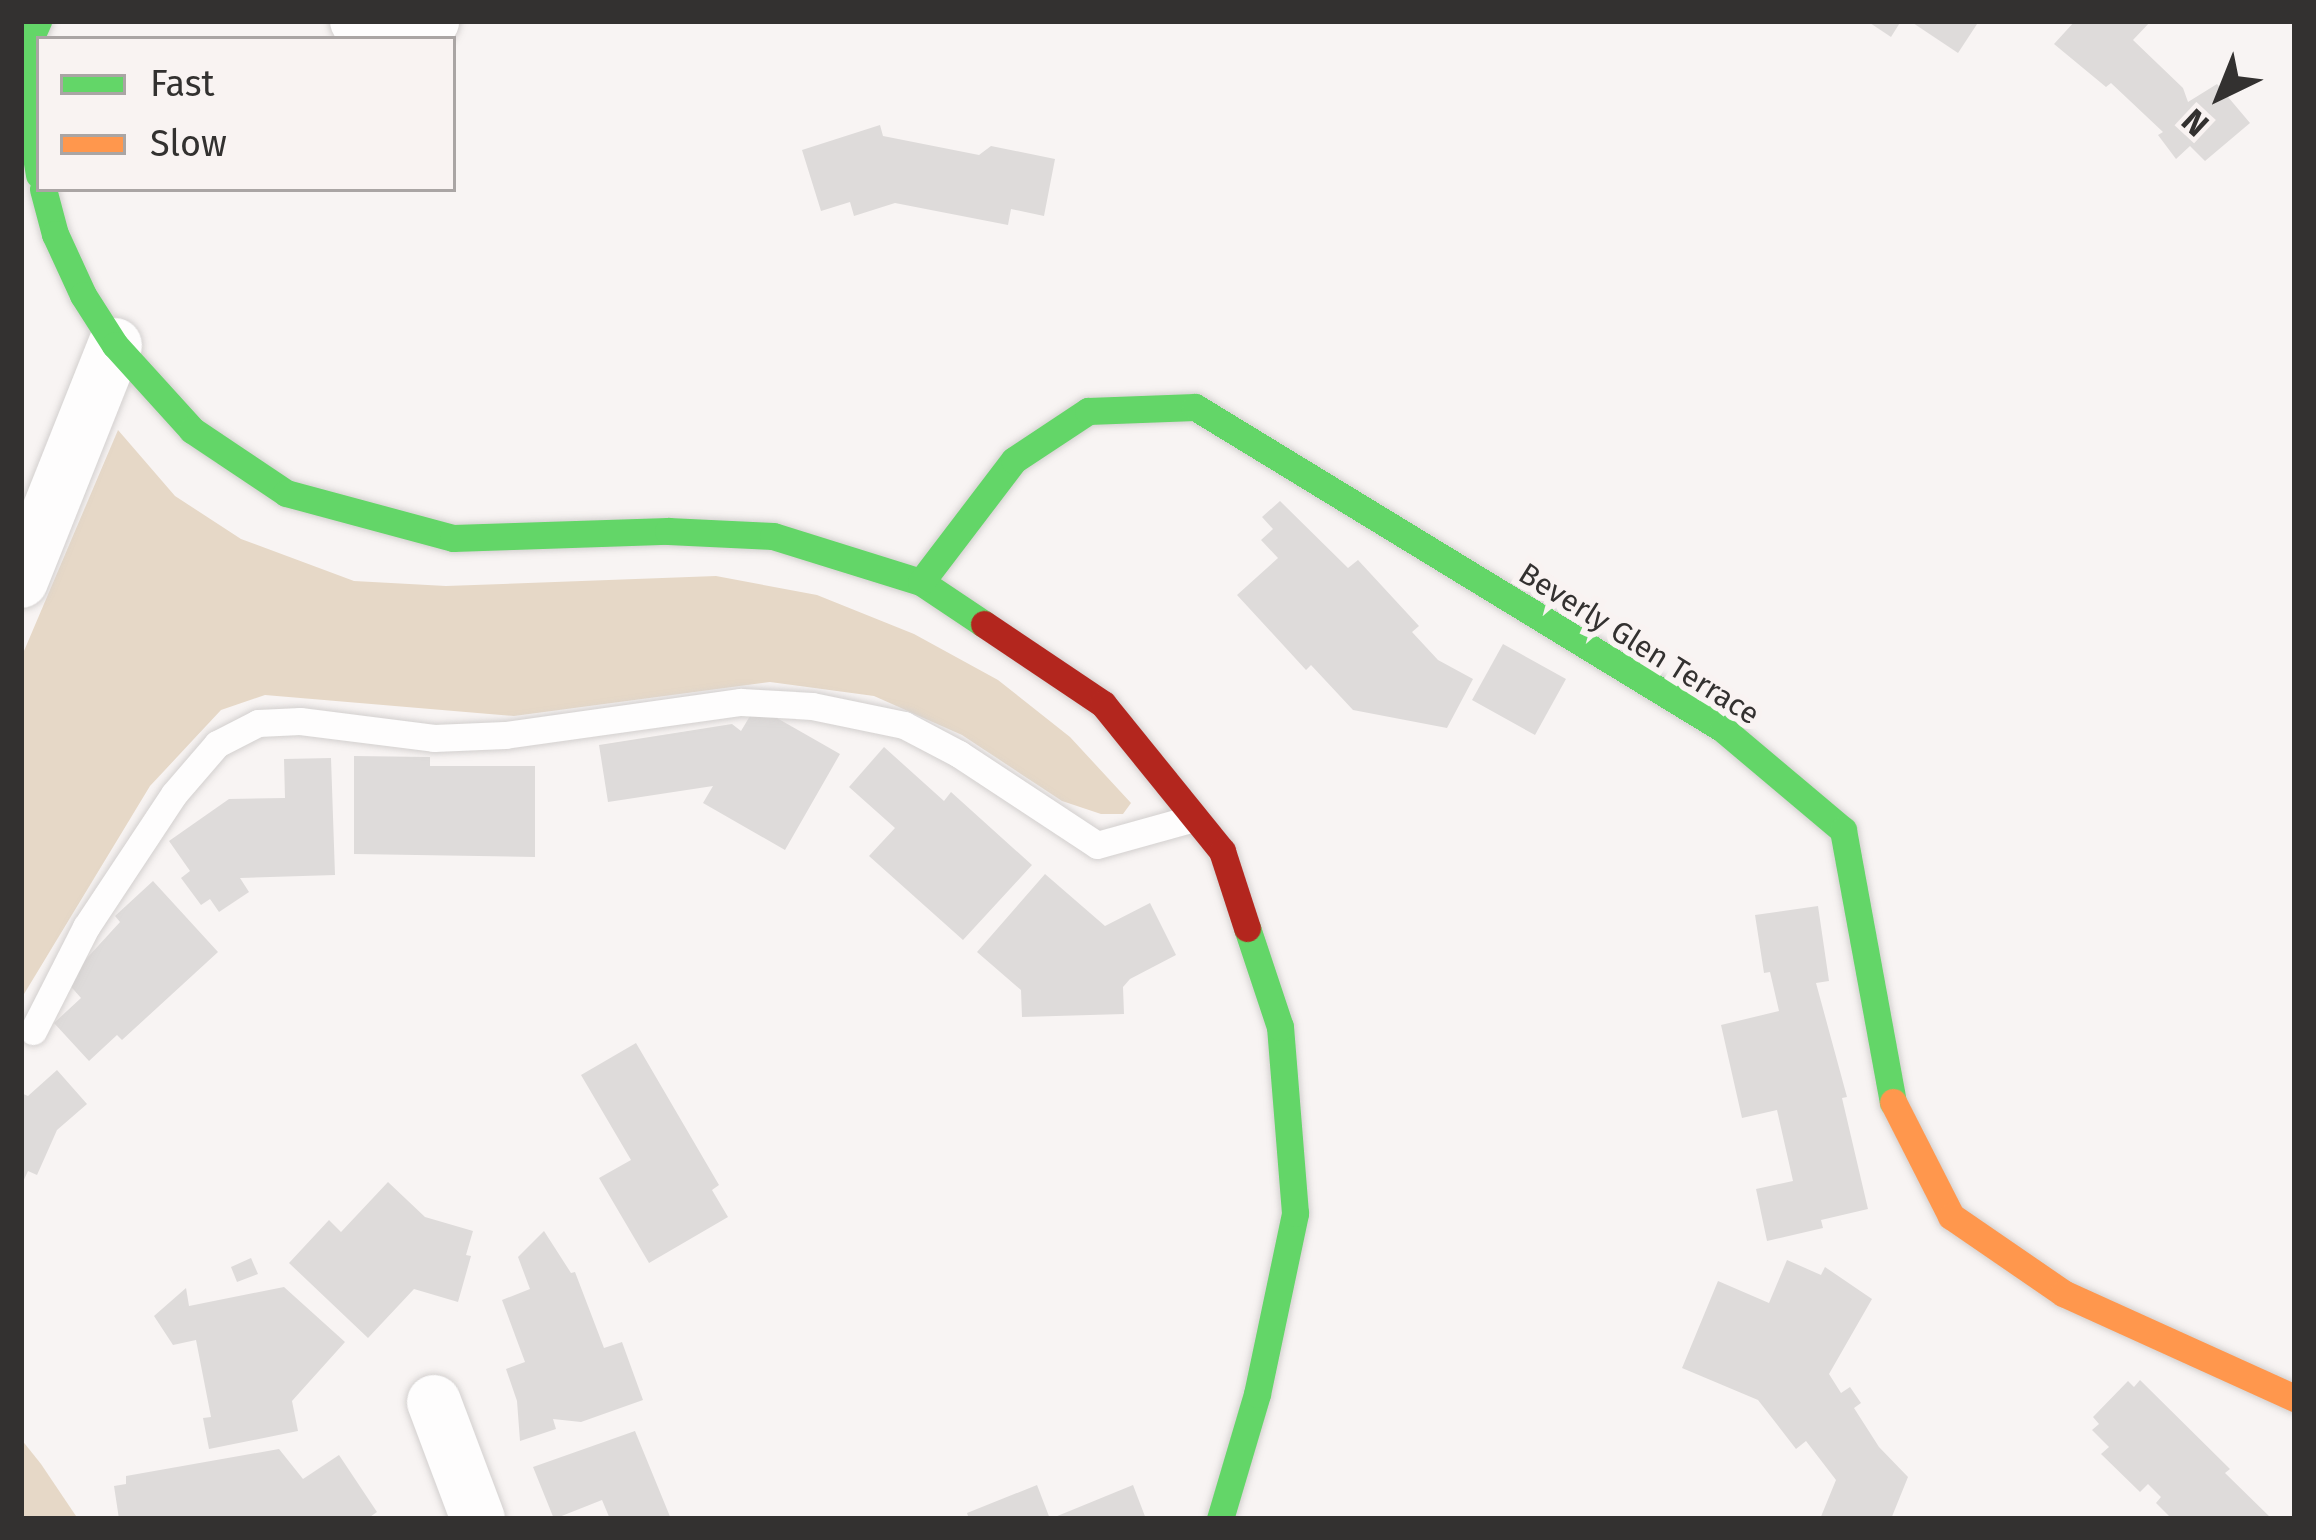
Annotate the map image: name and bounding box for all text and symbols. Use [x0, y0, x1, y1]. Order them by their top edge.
legend [36, 36, 456, 192]
north arrow [2160, 36, 2280, 156]
text: Fast [150, 62, 215, 106]
text: N [2174, 100, 2217, 144]
text: Slow [150, 122, 227, 166]
street label: Beverly Glen Terrace [1512, 555, 1766, 733]

